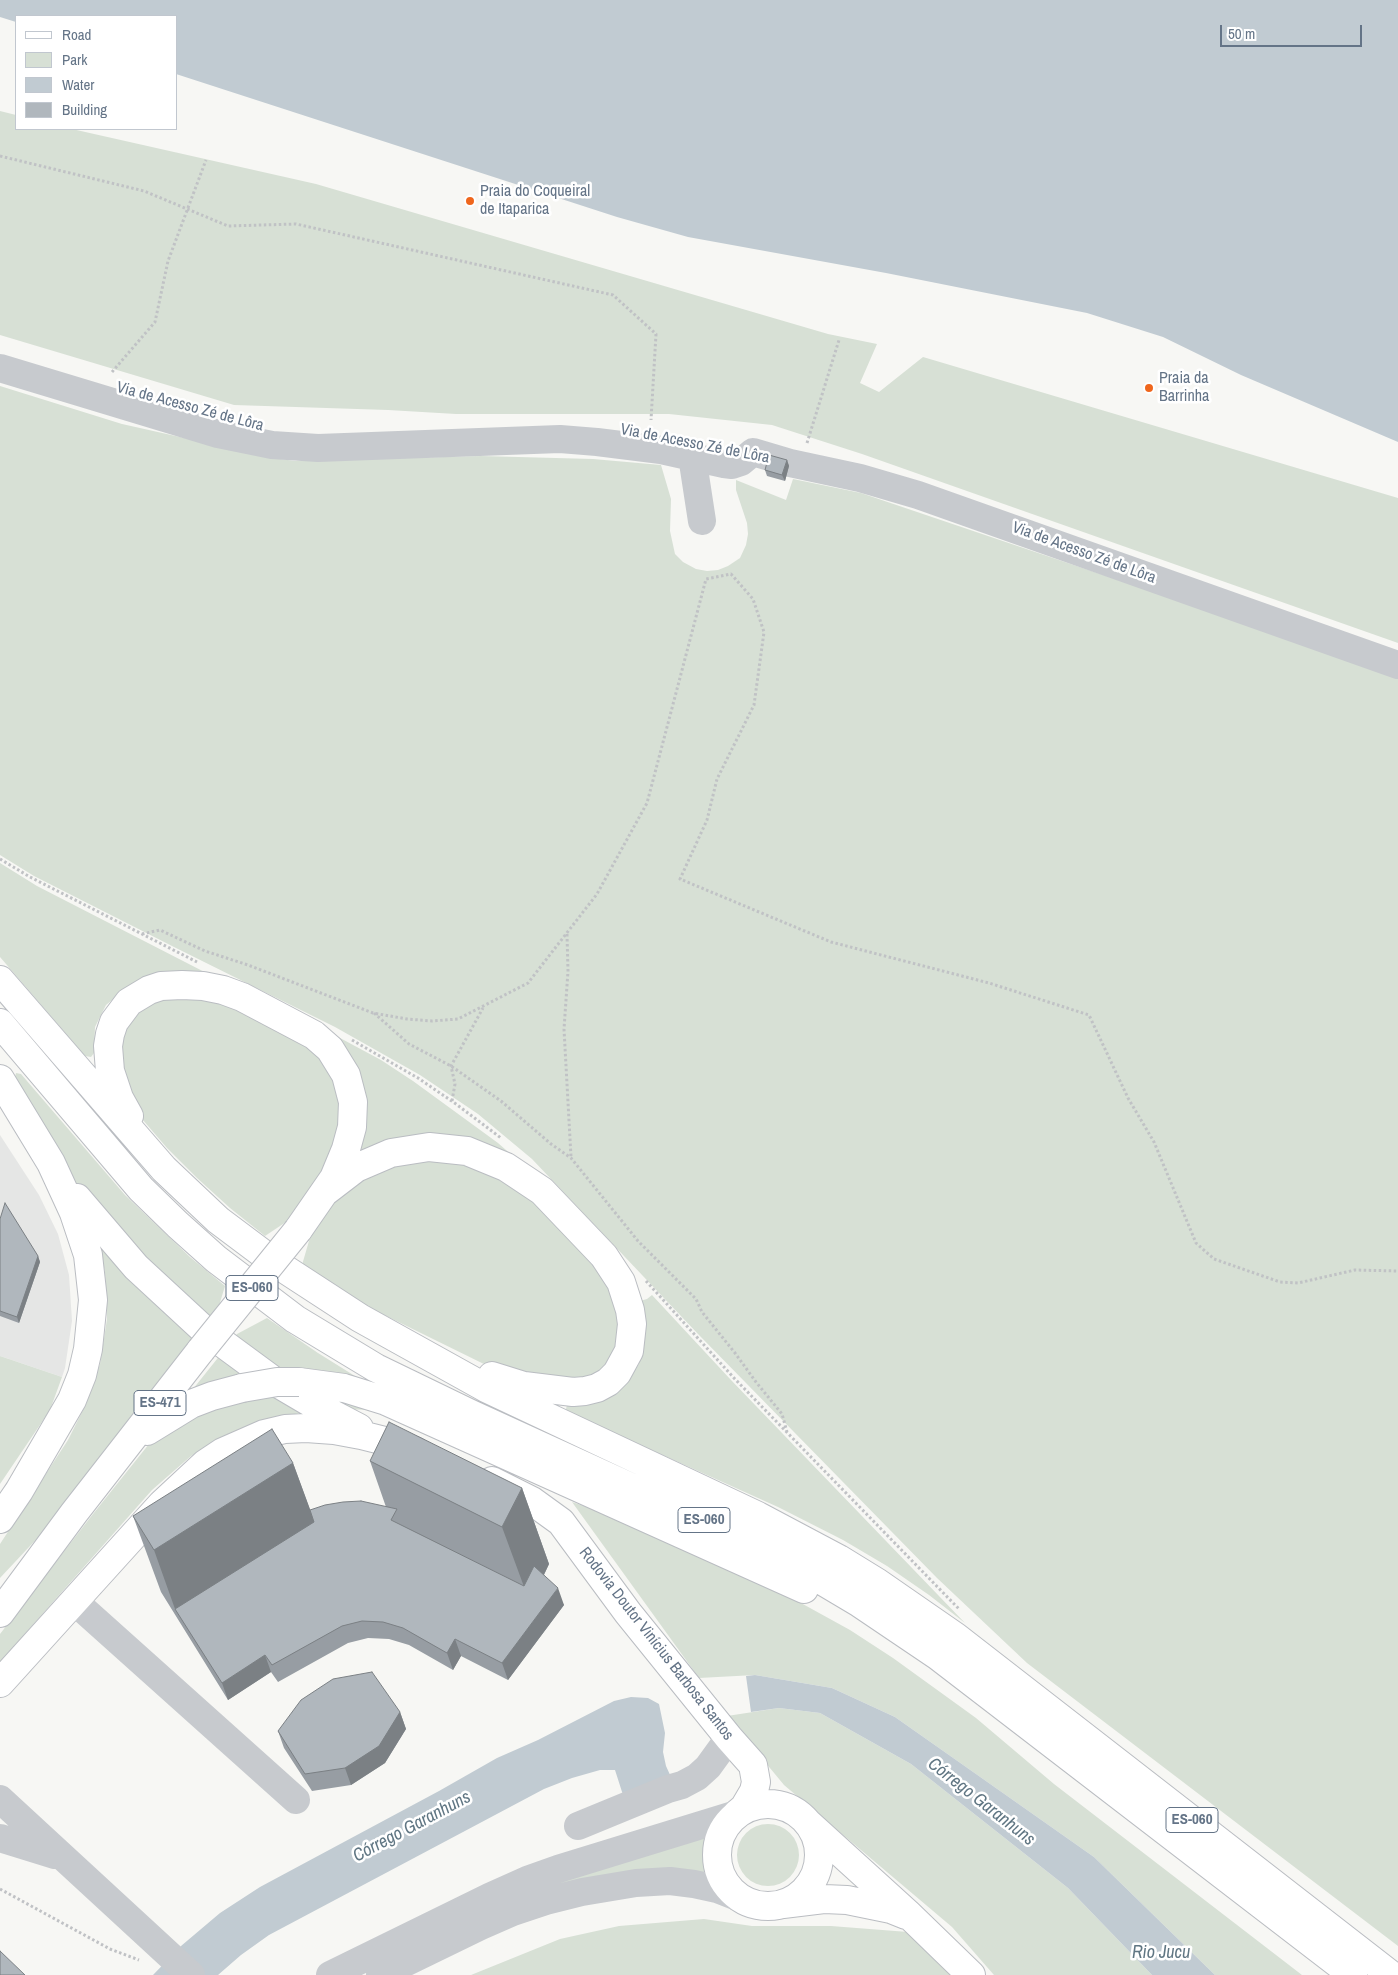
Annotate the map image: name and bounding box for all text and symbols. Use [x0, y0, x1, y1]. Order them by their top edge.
legend [15, 15, 178, 130]
scale bar [1223, 15, 1366, 47]
text: 50 m [1228, 23, 1255, 44]
text: Road [62, 24, 91, 45]
text: Park [62, 49, 87, 70]
text: Water [62, 74, 94, 95]
text: Building [62, 99, 107, 120]
place label: Praia do Coqueiral de Itaparica [480, 182, 590, 220]
marker: Praia do Coqueiral de Itaparica [464, 195, 476, 207]
place label: Praia da Barrinha [1159, 369, 1209, 407]
street label: Via de Acesso Zé de Lôra [114, 378, 266, 436]
marker: Praia da Barrinha [1143, 382, 1155, 394]
street label: Via de Acesso Zé de Lôra [619, 420, 771, 468]
street label: Via de Acesso Zé de Lôra [1010, 518, 1158, 588]
road number: ES-060 [226, 1276, 278, 1300]
road number: ES-471 [134, 1390, 186, 1416]
road number: ES-060 [678, 1508, 730, 1532]
street label: Rodovia Doutor Vinícius Barbosa Santos [575, 1544, 737, 1744]
water label: Córrego Garanhuns [923, 1753, 1039, 1851]
water label: Córrego Garanhuns [349, 1787, 475, 1867]
road number: ES-060 [1166, 1808, 1218, 1832]
water label: Rio Jucu [1132, 1942, 1190, 1964]

